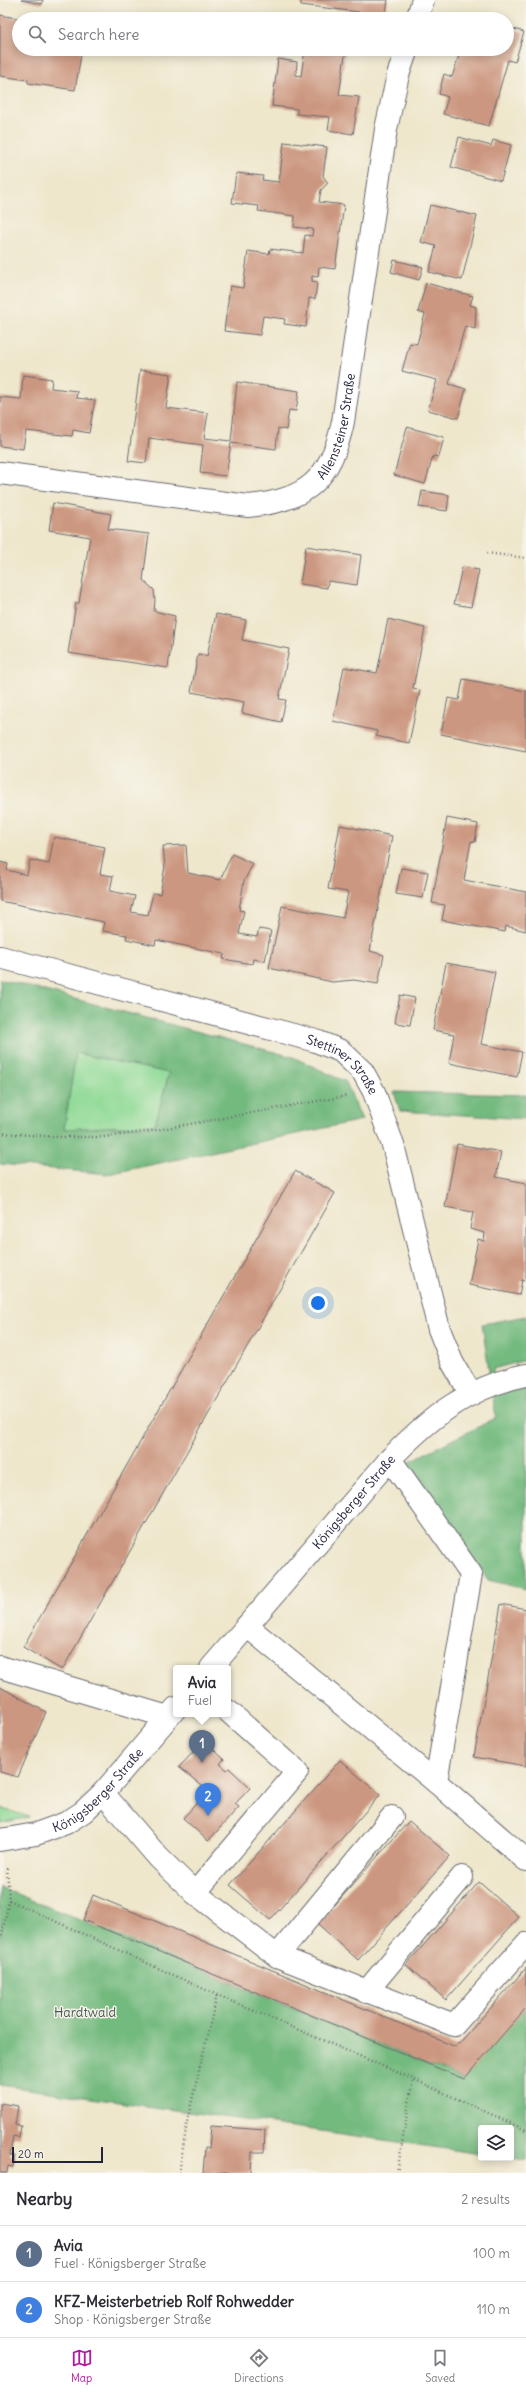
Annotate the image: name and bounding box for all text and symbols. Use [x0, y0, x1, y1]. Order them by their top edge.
search box [12, 12, 514, 56]
icon: search [26, 23, 48, 45]
text: Search here [58, 25, 139, 44]
street label: Allensteiner Straße [313, 372, 359, 483]
street label: Stettiner Straße [305, 1030, 382, 1097]
your location [308, 1293, 328, 1313]
street label: Königsberger Straße [308, 1451, 399, 1552]
popup [173, 1665, 231, 1717]
text: Avia [188, 1673, 216, 1692]
text: Fuel [188, 1692, 212, 1709]
pin: 1 [189, 1730, 215, 1763]
street label: Königsberger Straße [50, 1744, 147, 1836]
pin: 2 [195, 1783, 221, 1816]
park label: Hardtwald [54, 2004, 116, 2021]
map controls [478, 2125, 514, 2161]
button: layers [478, 2125, 514, 2161]
scale bar [12, 2145, 103, 2164]
text: 20 m [18, 2147, 44, 2161]
text: Nearby [16, 2188, 72, 2210]
text: 2 results [461, 2191, 510, 2208]
text: Avia [54, 2236, 83, 2255]
text: 1 [26, 2245, 32, 2262]
text: 100 m [473, 2245, 510, 2262]
text: Fuel · Königsberger Straße [54, 2255, 206, 2272]
text: KFZ-Meisterbetrieb Rolf Rohwedder [54, 2292, 294, 2311]
text: 2 [25, 2301, 33, 2318]
text: 110 m [477, 2301, 510, 2318]
text: Shop · Königsberger Straße [54, 2311, 211, 2328]
tab: Map [71, 2347, 93, 2385]
tab: Directions [234, 2347, 284, 2385]
tab: Saved [425, 2347, 455, 2385]

